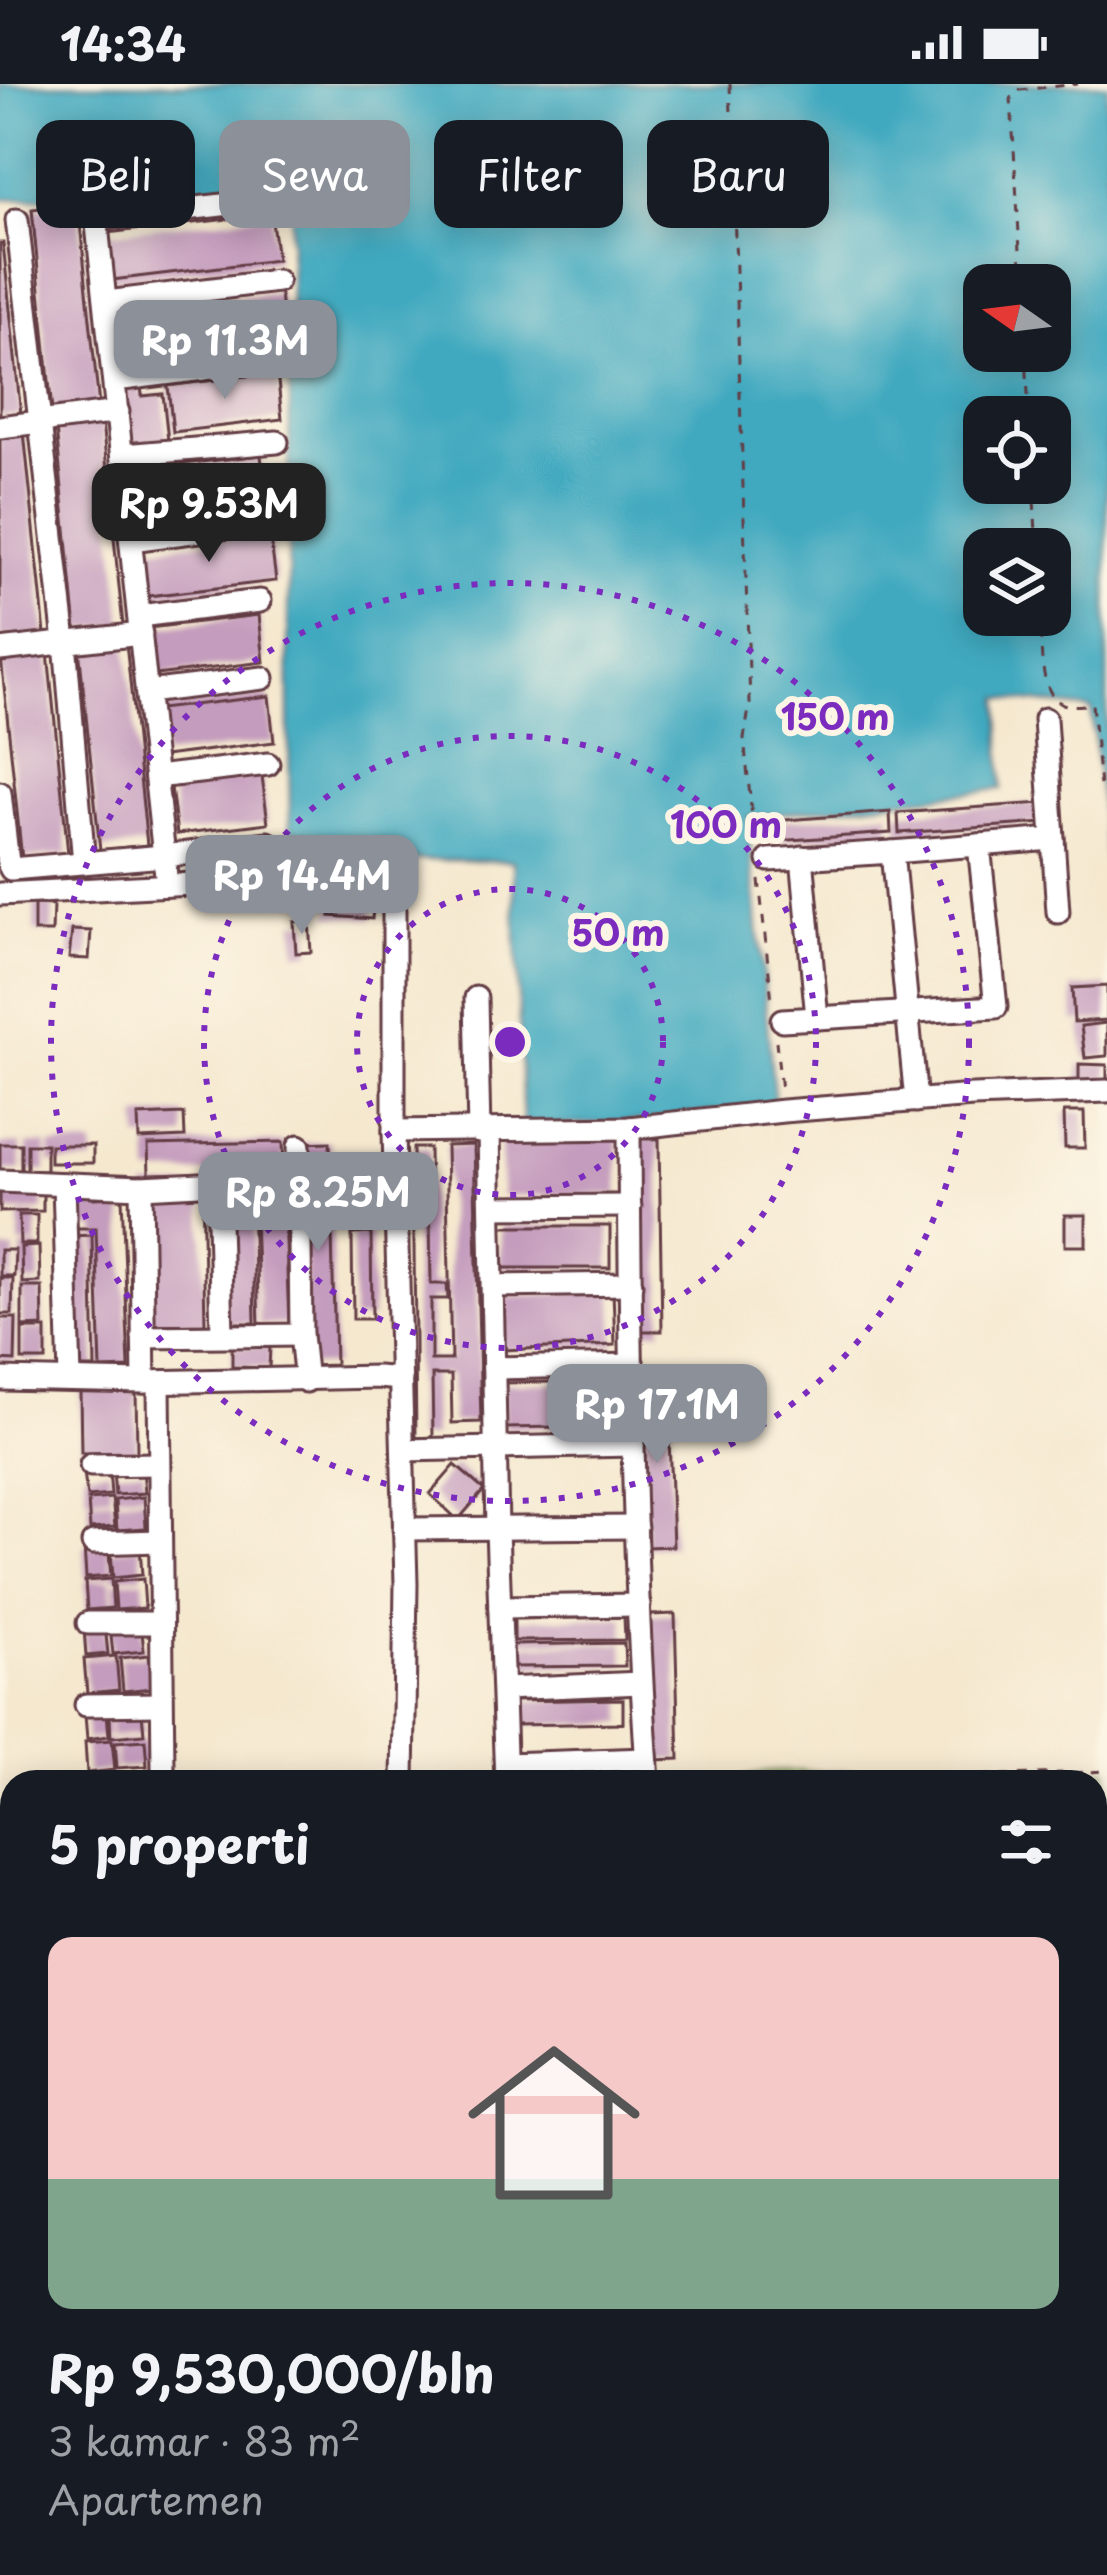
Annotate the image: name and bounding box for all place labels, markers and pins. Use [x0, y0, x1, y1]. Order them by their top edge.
pin: Rp 11.3M [101, 300, 349, 402]
pin: Rp 9.53M [85, 463, 333, 565]
pin: Rp 14.4M [178, 835, 426, 937]
centre of rings [489, 1021, 531, 1063]
pin: Rp 8.25M [194, 1152, 442, 1254]
pin: Rp 17.1M [533, 1364, 781, 1466]

